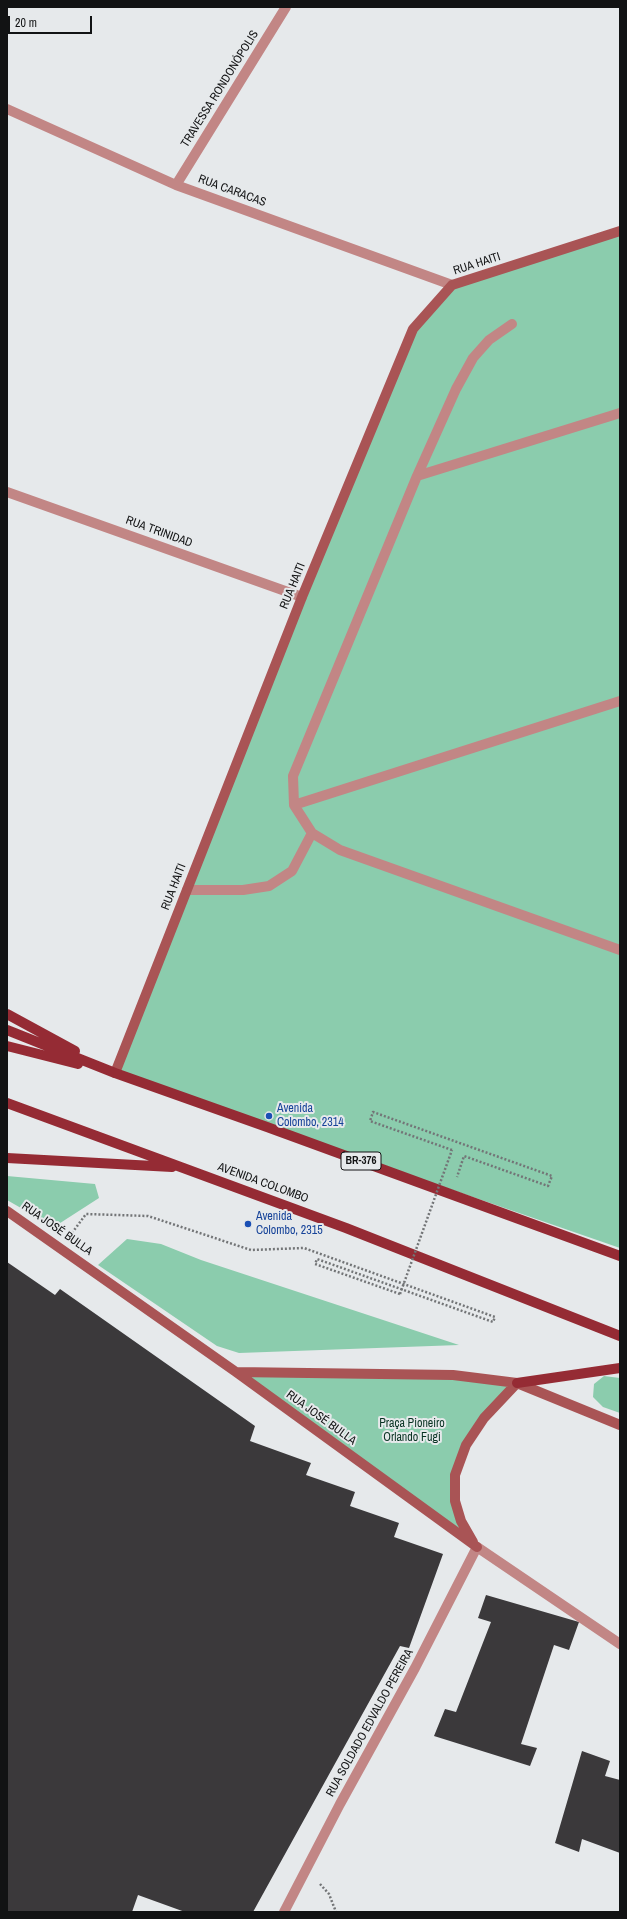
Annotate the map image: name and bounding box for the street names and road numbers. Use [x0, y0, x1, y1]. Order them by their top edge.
street label: TRAVESSA RONDONÓPOLIS [178, 28, 262, 150]
street label: RUA CARACAS [196, 172, 268, 210]
street label: RUA HAITI [452, 250, 502, 278]
street label: RUA TRINIDAD [124, 513, 194, 551]
street label: RUA HAITI [277, 561, 309, 611]
street label: RUA HAITI [159, 862, 189, 912]
road number: BR-376 [341, 1152, 381, 1170]
street label: AVENIDA COLOMBO [216, 1160, 310, 1206]
street label: RUA JOSÉ BULLA [19, 1199, 95, 1259]
street label: RUA JOSÉ BULLA [283, 1388, 359, 1448]
street label: RUA SOLDADO EDVALDO PEREIRA [323, 1647, 417, 1799]

